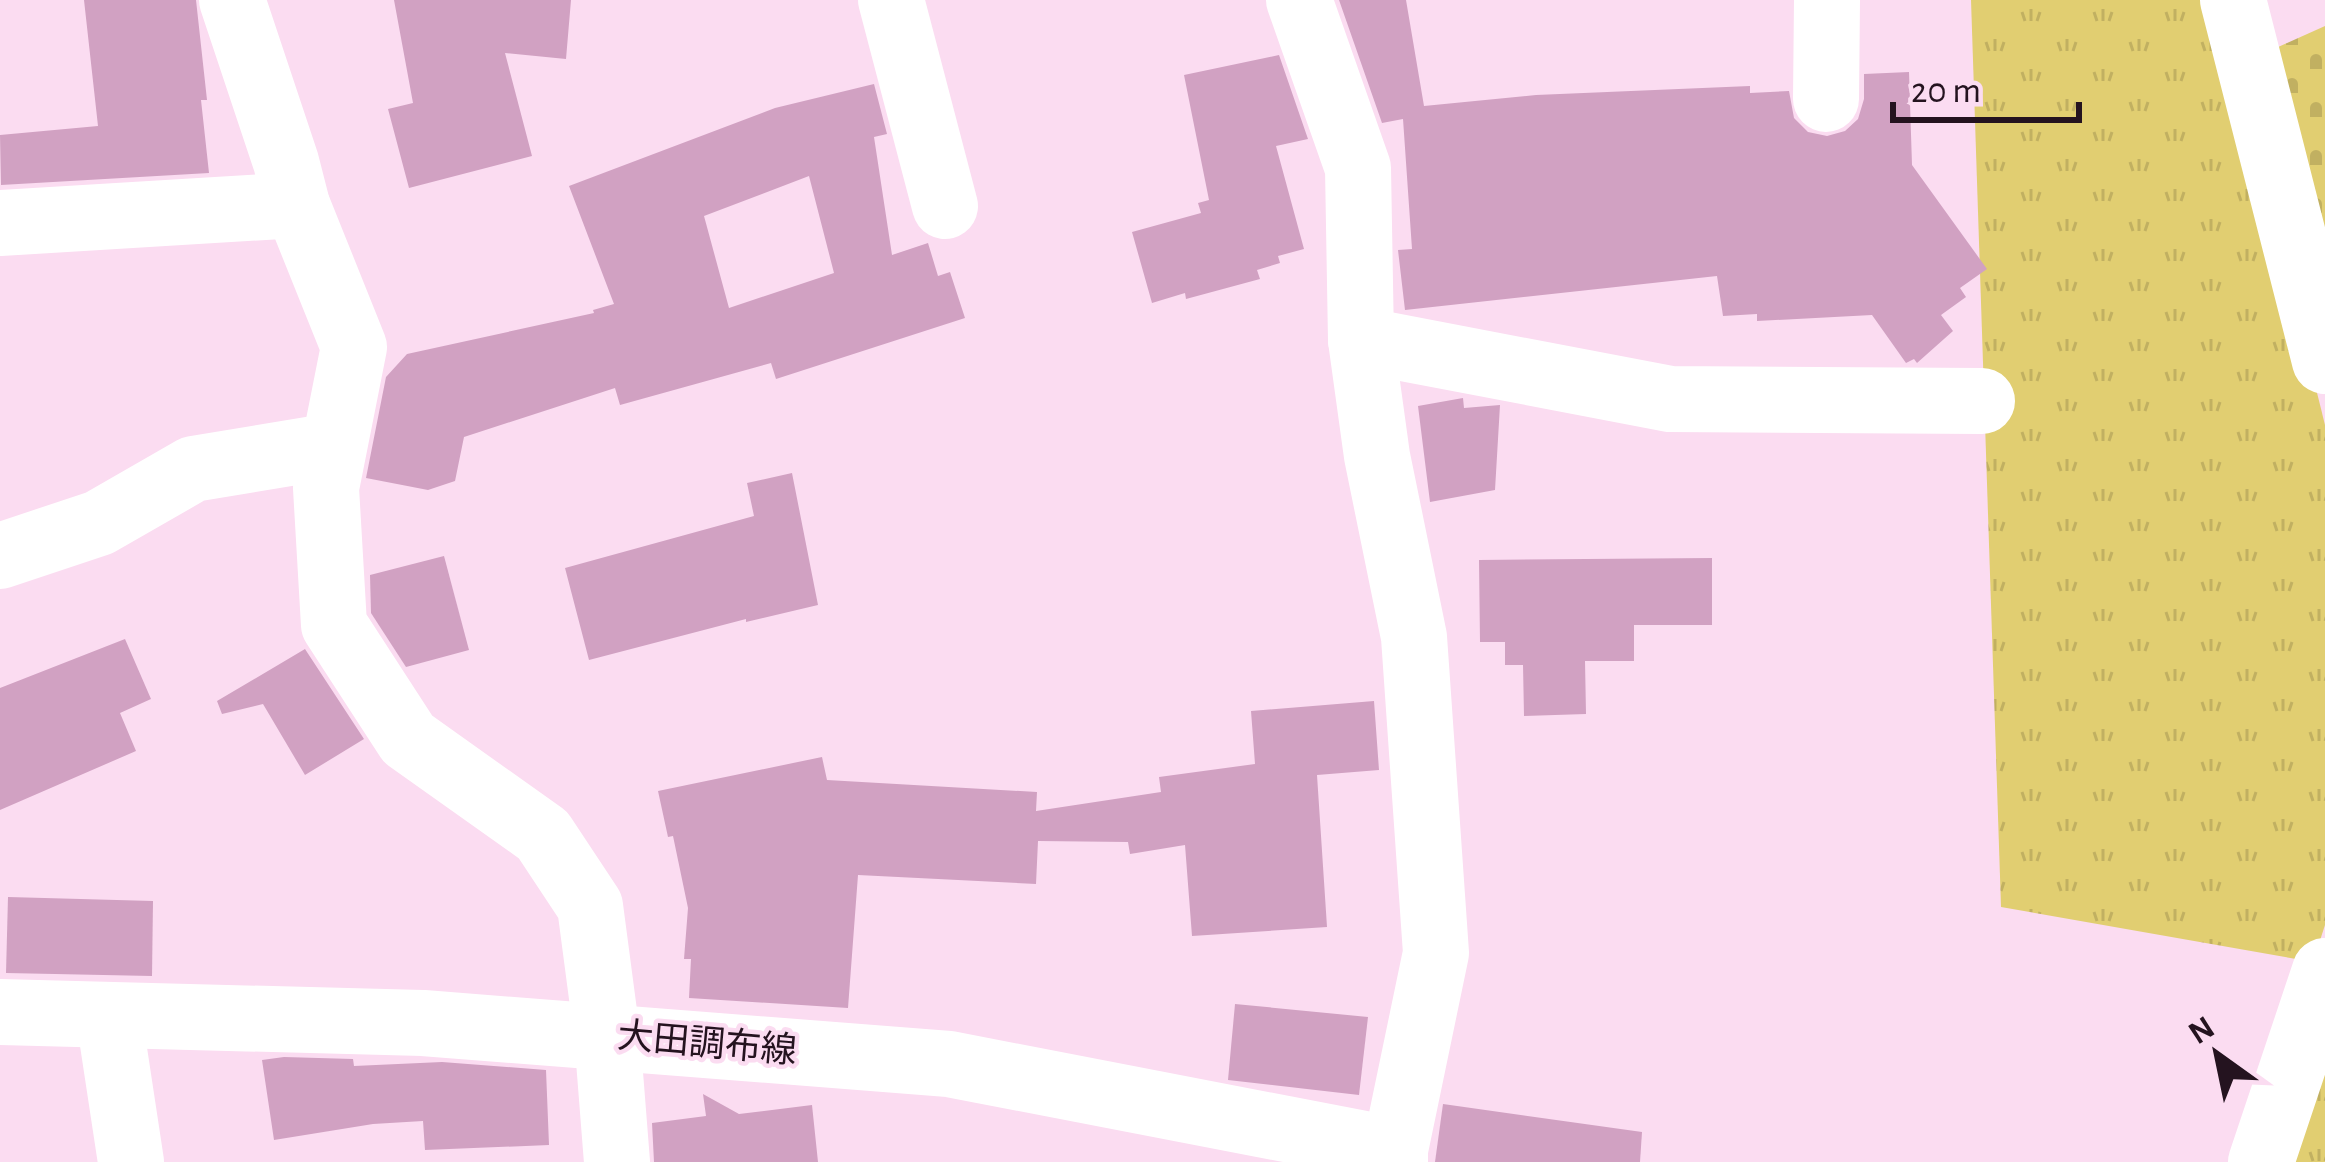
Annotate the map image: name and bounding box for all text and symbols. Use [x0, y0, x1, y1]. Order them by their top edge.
scale bar [1893, 48, 2079, 122]
text: 20 m [1911, 73, 1981, 109]
north arrow [2157, 994, 2277, 1114]
text: N [2183, 1011, 2221, 1051]
street label: 大田調布線 [616, 1016, 798, 1070]

